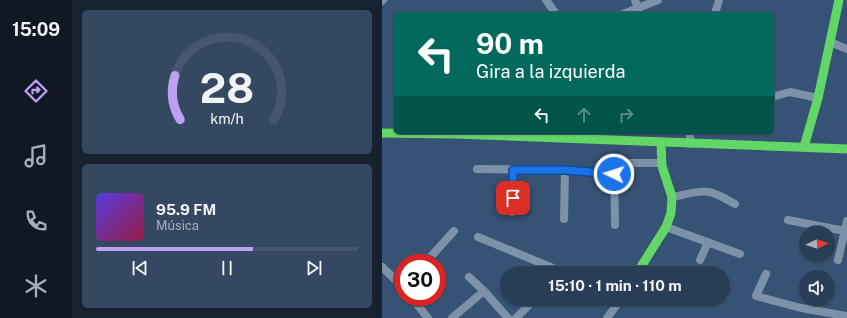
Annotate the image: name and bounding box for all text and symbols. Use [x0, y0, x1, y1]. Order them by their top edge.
text: 15:09 [12, 19, 60, 40]
text: 90 m [476, 27, 544, 60]
icon: left [410, 28, 462, 80]
text: Gira a la izquierda [476, 61, 625, 82]
text: 28 [200, 63, 254, 112]
icon: directions [22, 77, 50, 105]
icon: left [531, 104, 553, 126]
icon: ahead [573, 104, 595, 126]
icon: right [615, 104, 637, 126]
text: km/h [210, 110, 244, 127]
icon: music [22, 142, 50, 170]
position arrow [593, 153, 635, 195]
pin [496, 181, 530, 215]
icon: arrive [502, 187, 524, 209]
text: 95.9 FM [156, 201, 216, 218]
icon: phone [22, 207, 50, 235]
text: Música [156, 218, 199, 233]
north arrow [799, 226, 835, 262]
map controls [799, 226, 835, 306]
speed limit sign: 30 [394, 254, 446, 306]
icon: previous [129, 257, 151, 279]
icon: pause [216, 257, 238, 279]
icon: next [303, 257, 325, 279]
button: sound [799, 270, 835, 306]
icon: climate [22, 272, 50, 300]
text: 15:10 · 1 min · 110 m [548, 277, 682, 294]

